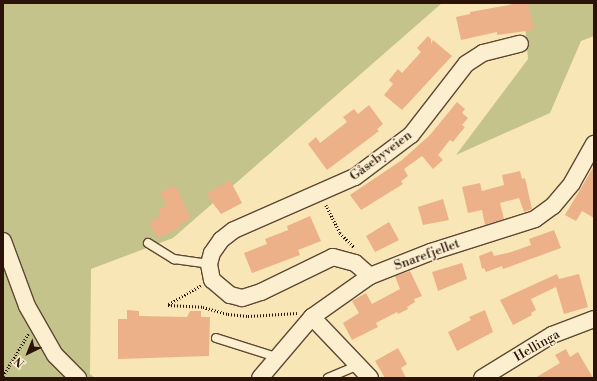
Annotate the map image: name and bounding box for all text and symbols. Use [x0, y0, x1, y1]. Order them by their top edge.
street label: Gåsebyveien [347, 128, 415, 184]
street label: Snarefjellet [392, 236, 462, 274]
street label: Hellinga [511, 327, 563, 365]
north arrow [8, 333, 48, 373]
text: N [12, 354, 28, 370]

